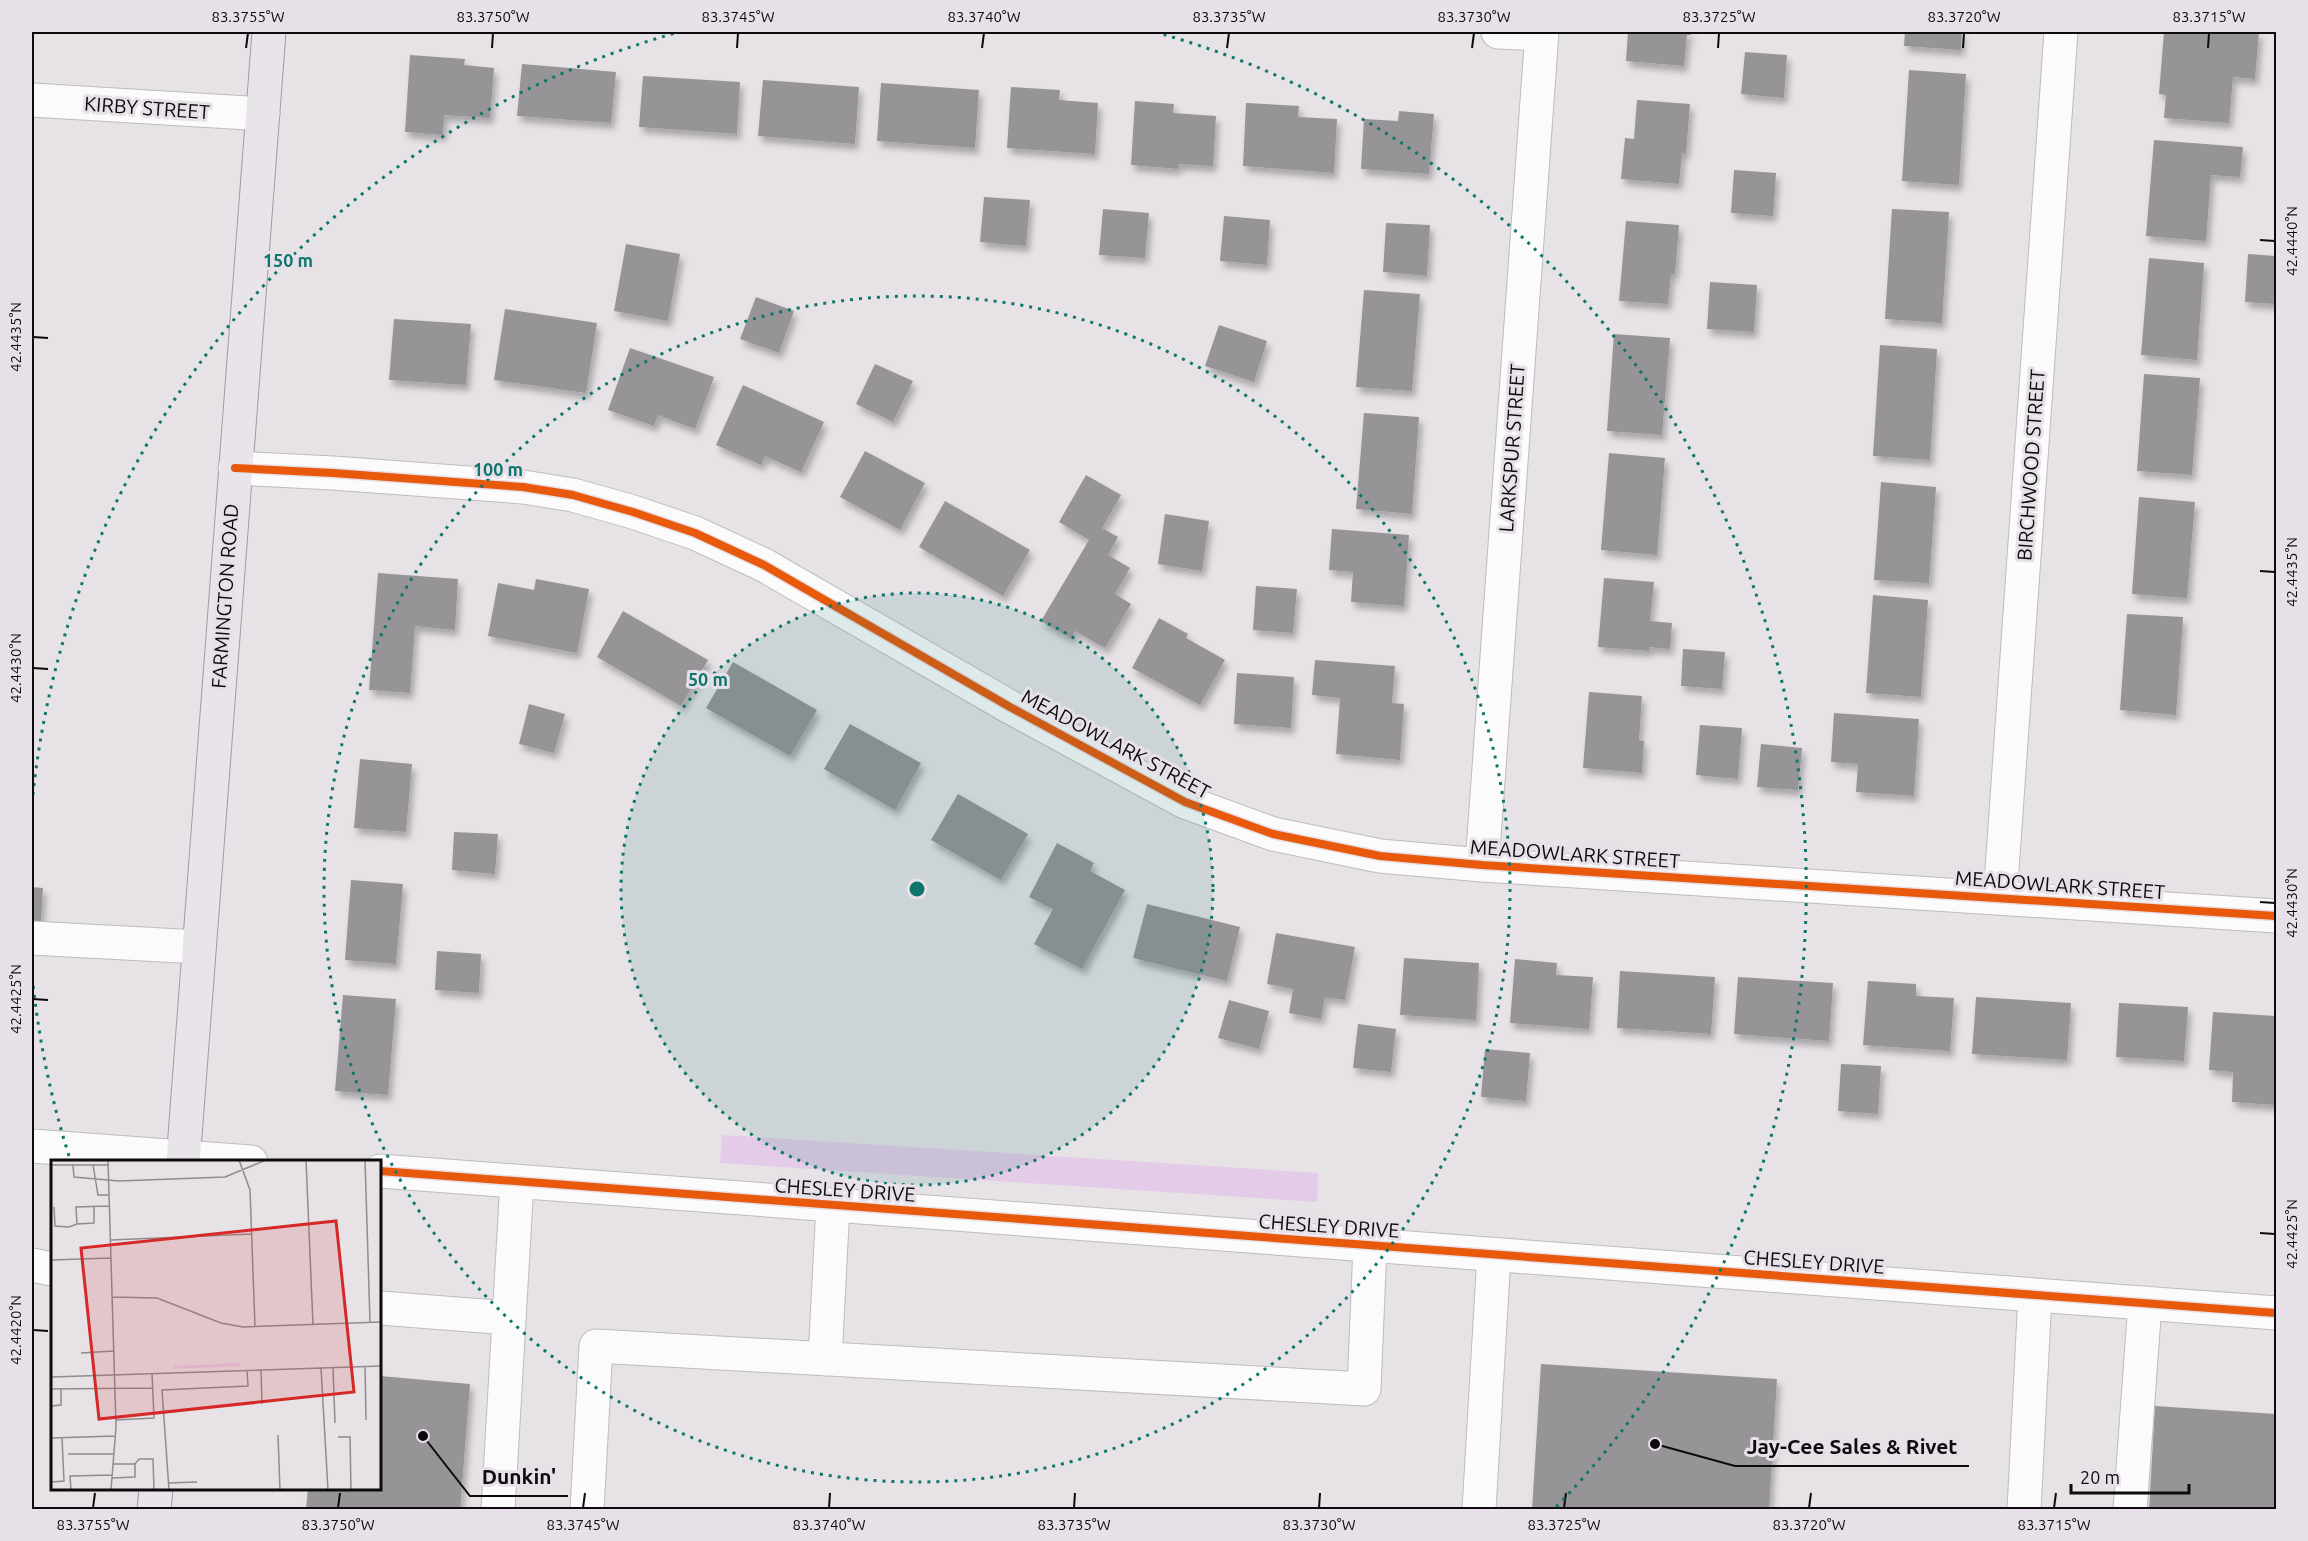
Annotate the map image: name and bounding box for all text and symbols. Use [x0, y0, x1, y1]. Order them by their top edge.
text: 83.3755°W [211, 8, 285, 25]
text: 83.3750°W [456, 8, 530, 25]
text: 83.3745°W [701, 8, 775, 25]
text: 83.3740°W [947, 8, 1021, 25]
text: 83.3735°W [1192, 8, 1266, 25]
text: 83.3730°W [1437, 8, 1511, 25]
text: 83.3725°W [1682, 8, 1756, 25]
text: 83.3720°W [1927, 8, 2001, 25]
text: 83.3715°W [2172, 8, 2246, 25]
street label: KIRBY STREET [83, 92, 211, 123]
text: 42.4440°N [2283, 206, 2300, 276]
text: 150 m [263, 250, 313, 270]
text: 42.4435°N [7, 302, 24, 372]
street label: LARKSPUR STREET [1494, 363, 1529, 533]
street label: BIRCHWOOD STREET [2012, 368, 2049, 562]
text: 100 m [473, 459, 523, 479]
street label: FARMINGTON ROAD [207, 503, 242, 689]
text: 42.4435°N [2283, 537, 2300, 607]
text: 42.4430°N [7, 633, 24, 703]
text: 50 m [688, 669, 728, 689]
street label: MEADOWLARK STREET [1018, 684, 1215, 803]
street label: MEADOWLARK STREET [1469, 835, 1681, 872]
street label: MEADOWLARK STREET [1954, 866, 2166, 903]
text: 42.4430°N [2283, 868, 2300, 938]
centre of rings [907, 879, 927, 899]
text: 42.4425°N [7, 964, 24, 1034]
inset map [51, 1160, 381, 1490]
street label: CHESLEY DRIVE [774, 1173, 916, 1206]
text: 42.4425°N [2283, 1199, 2300, 1269]
street label: CHESLEY DRIVE [1258, 1209, 1400, 1242]
street label: CHESLEY DRIVE [1743, 1245, 1885, 1278]
text: 42.4420°N [7, 1295, 24, 1365]
callout: Jay-Cee Sales & Rivet [1735, 1427, 1969, 1466]
text: Jay-Cee Sales & Rivet [1747, 1434, 1957, 1458]
callout: Dunkin' [470, 1457, 568, 1496]
scale bar [2071, 1457, 2190, 1495]
text: Dunkin' [482, 1464, 556, 1488]
text: 20 m [2080, 1467, 2120, 1487]
text: 83.3755°W [56, 1516, 130, 1533]
text: 83.3750°W [301, 1516, 375, 1533]
text: 83.3745°W [546, 1516, 620, 1533]
text: 83.3740°W [792, 1516, 866, 1533]
text: 83.3735°W [1037, 1516, 1111, 1533]
text: 83.3730°W [1282, 1516, 1356, 1533]
text: 83.3725°W [1527, 1516, 1601, 1533]
text: 83.3720°W [1772, 1516, 1846, 1533]
text: 83.3715°W [2017, 1516, 2091, 1533]

